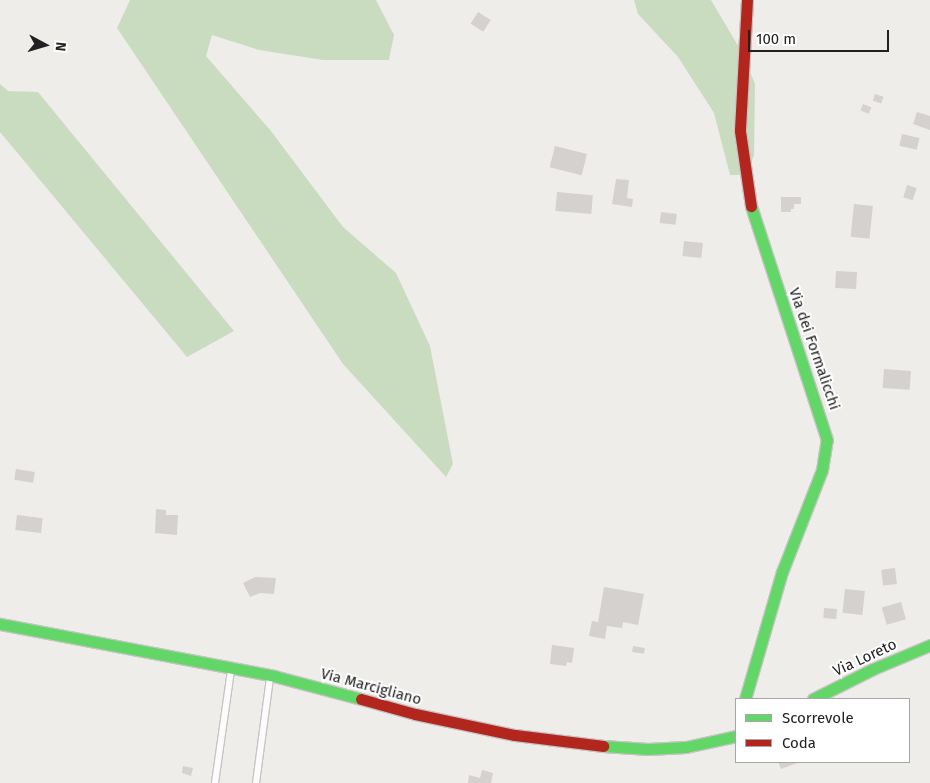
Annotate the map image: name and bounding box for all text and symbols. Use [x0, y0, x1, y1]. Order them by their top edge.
north arrow [20, 20, 70, 70]
scale bar [750, 20, 891, 52]
text: 100 m [756, 30, 796, 48]
text: N [51, 41, 69, 52]
street label: Via dei Formalicchi [785, 286, 843, 412]
street label: Via Loreto [830, 635, 900, 681]
street label: Via Marcigliano [319, 665, 423, 709]
legend [735, 698, 910, 763]
text: Scorrevole [782, 709, 854, 727]
text: Coda [782, 734, 816, 752]

